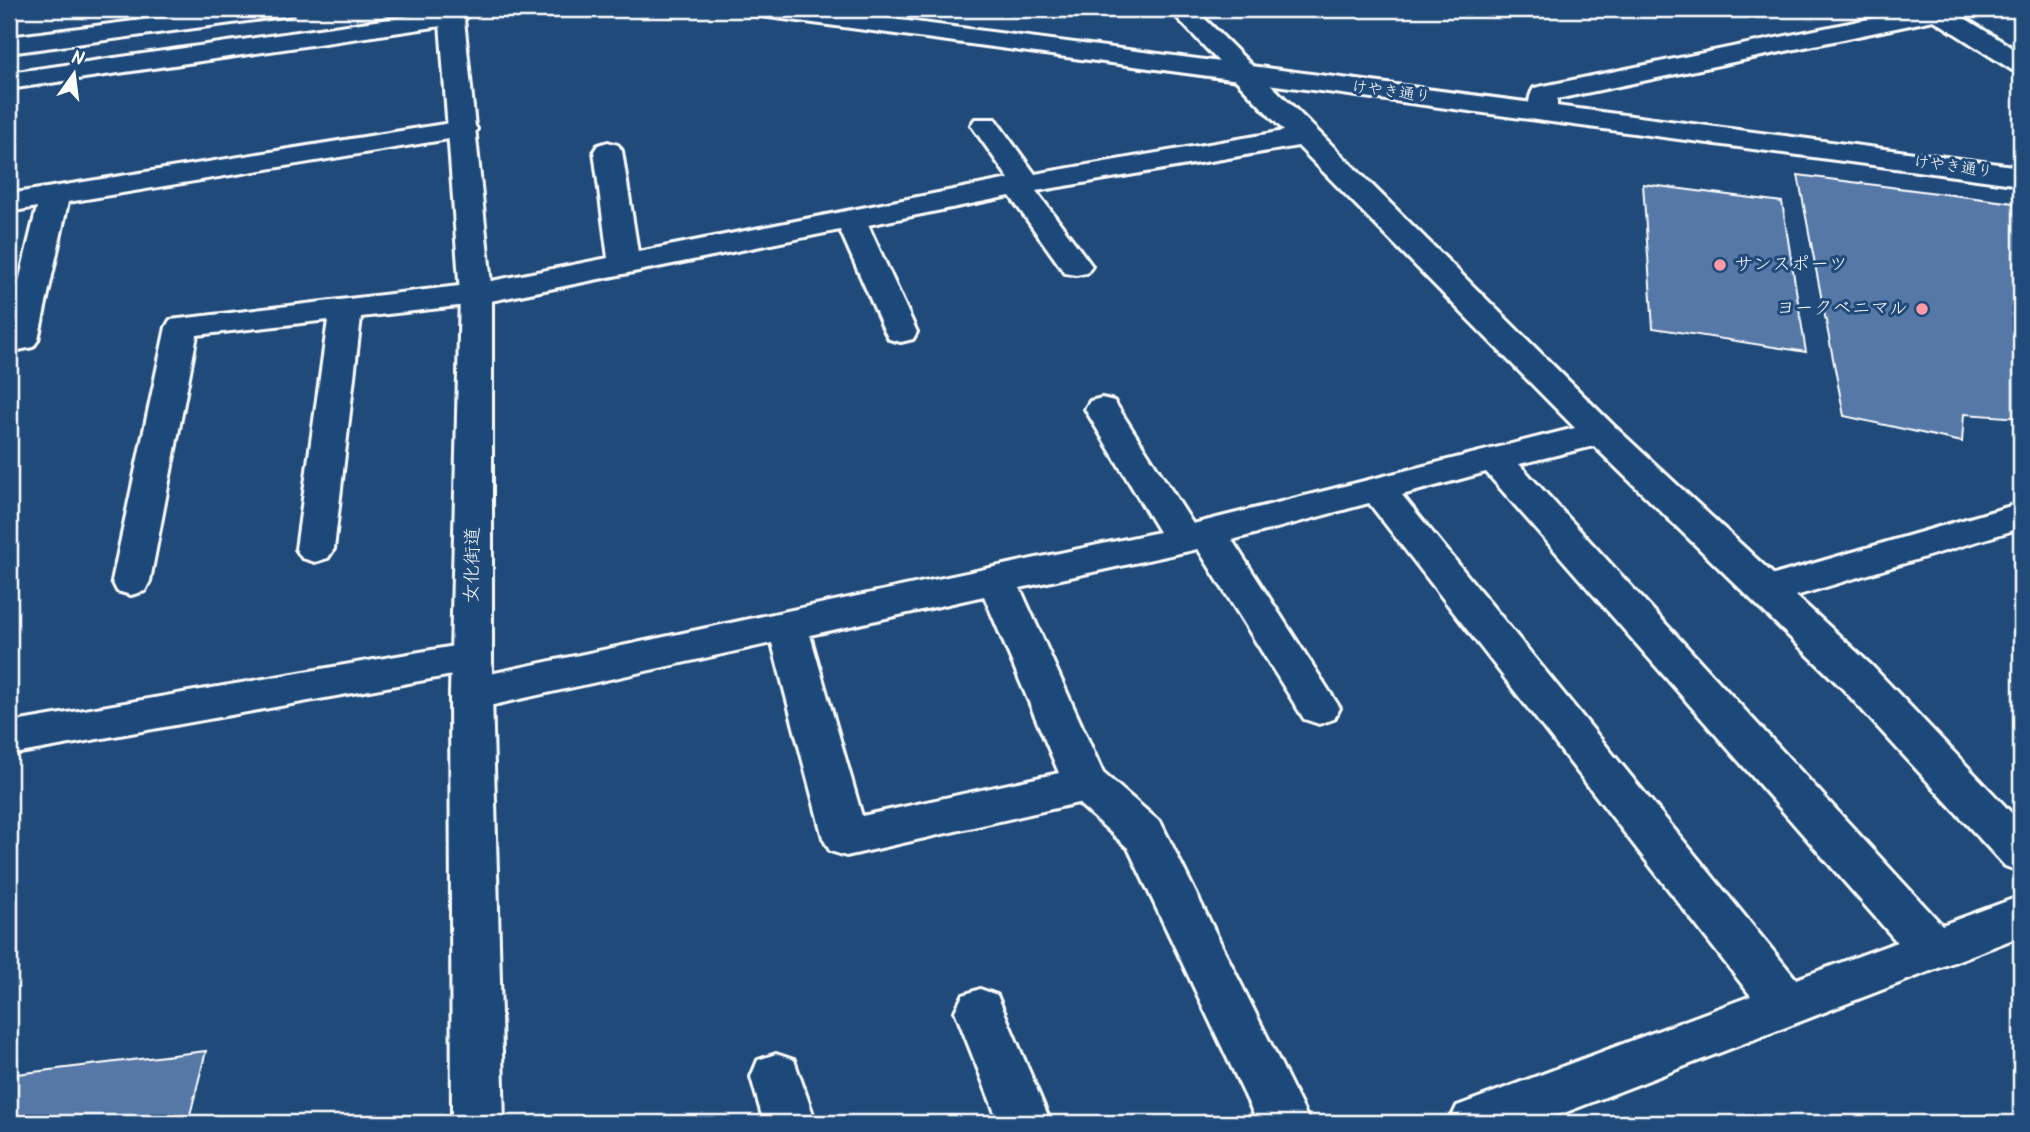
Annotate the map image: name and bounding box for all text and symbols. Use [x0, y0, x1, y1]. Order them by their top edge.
north arrow [38, 38, 108, 108]
text: N [68, 43, 87, 75]
street label: けやき通り [1350, 74, 1432, 110]
street label: けやき通り [1912, 149, 1994, 185]
place label: サンスポーツ [1734, 250, 1848, 280]
marker: サンスポーツ [1712, 257, 1728, 273]
place label: ヨークベニマル [1777, 294, 1908, 324]
marker: ヨークベニマル [1914, 301, 1930, 317]
street label: 女化街道 [457, 527, 489, 603]

